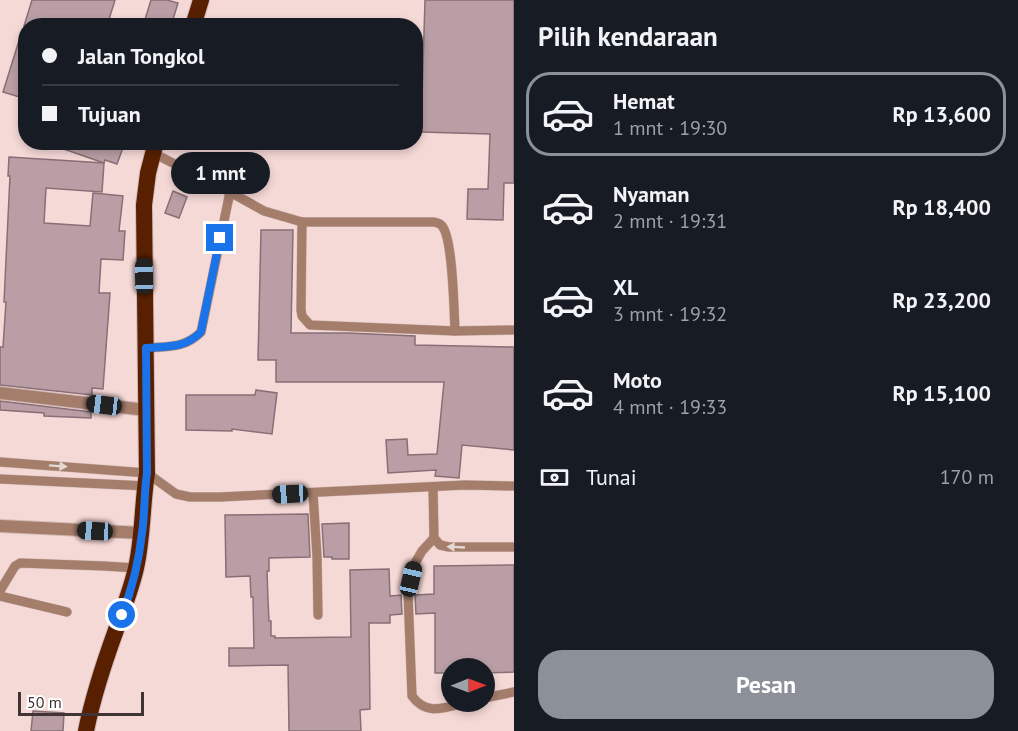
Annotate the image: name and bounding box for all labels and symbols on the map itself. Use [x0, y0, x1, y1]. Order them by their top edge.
callout: 1 mnt [170, 151, 270, 193]
route end [206, 224, 233, 251]
car [135, 258, 153, 294]
car [85, 394, 123, 416]
one-way arrow [49, 461, 68, 471]
car [272, 484, 308, 504]
car [77, 521, 113, 541]
one-way arrow [446, 542, 465, 551]
car [398, 559, 424, 599]
route start [108, 601, 135, 628]
north arrow [441, 658, 495, 712]
scale bar [18, 689, 144, 716]

